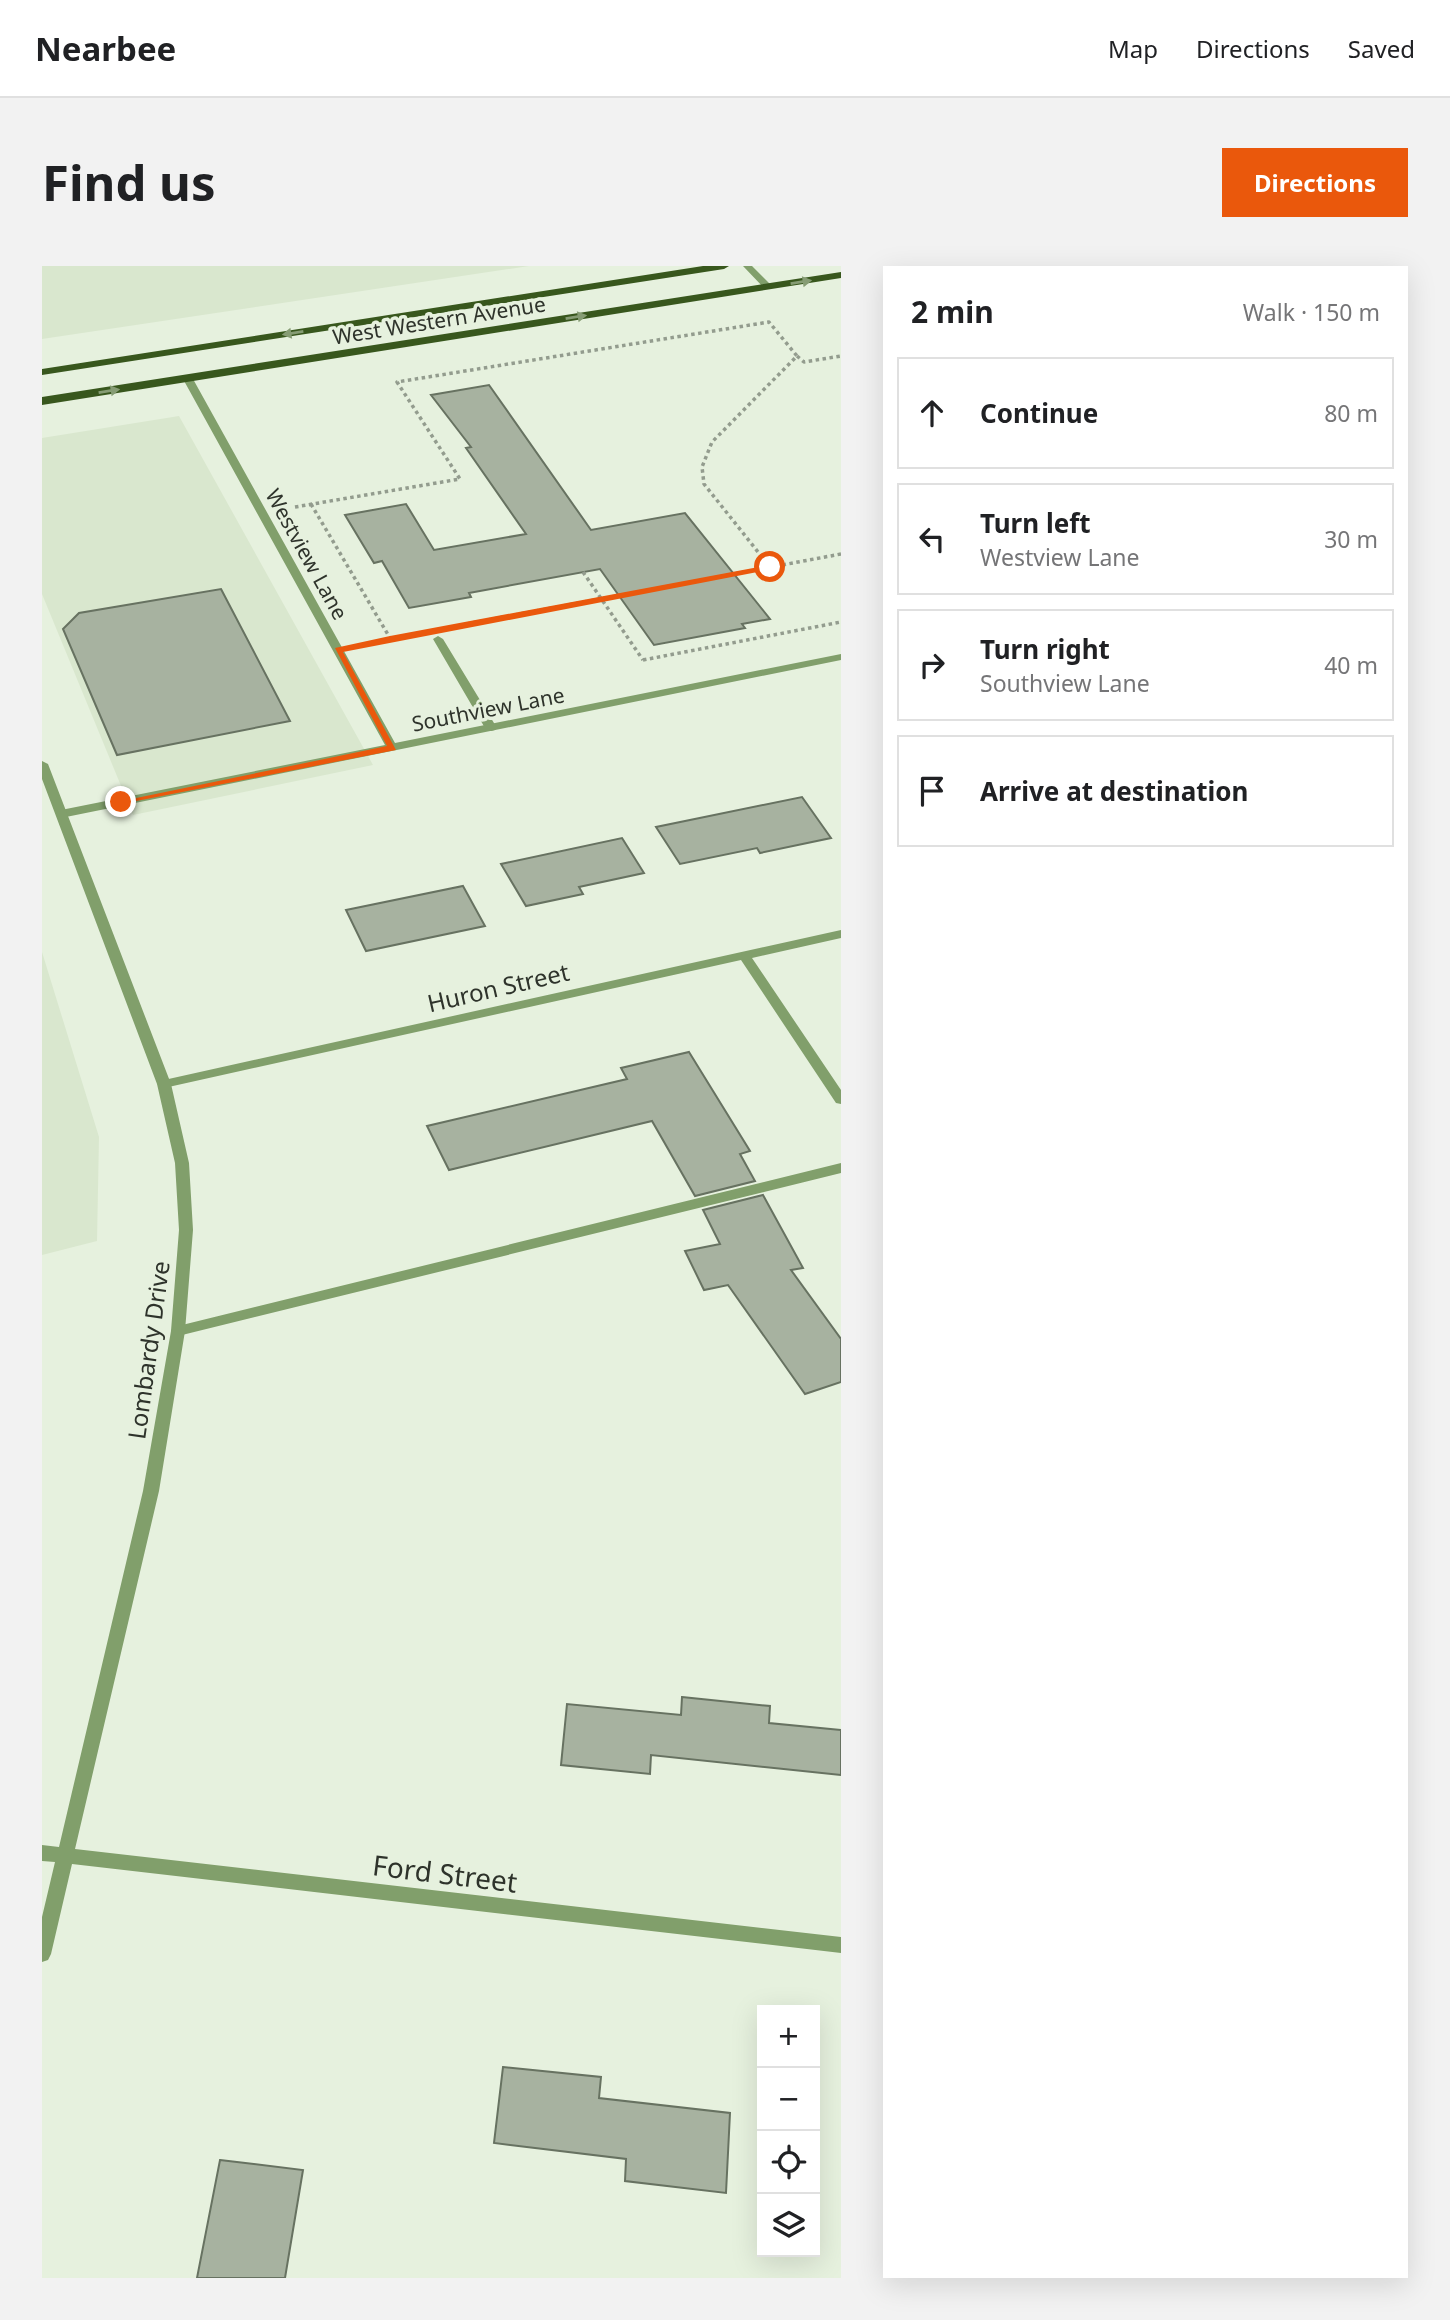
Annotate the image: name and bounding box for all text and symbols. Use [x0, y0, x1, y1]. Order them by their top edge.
text: Nearbee [35, 26, 176, 71]
text: Map [1108, 32, 1158, 65]
text: Directions [1196, 32, 1310, 65]
text: Saved [1348, 32, 1415, 65]
button: Directions [1222, 148, 1408, 217]
text: Find us [42, 149, 216, 215]
one-way arrow [790, 276, 812, 287]
street label: West Western Avenue [330, 289, 548, 351]
text: 2 min [911, 291, 994, 332]
text: Walk · 150 m [1243, 296, 1380, 328]
one-way arrow [565, 311, 587, 322]
one-way arrow [282, 328, 304, 339]
one-way arrow [99, 385, 121, 396]
icon: ahead [913, 394, 951, 432]
text: Continue [980, 395, 1098, 431]
text: 80 m [1324, 397, 1378, 429]
street label: Westview Lane [259, 484, 355, 624]
text: Turn left [980, 505, 1091, 541]
icon: left [913, 520, 951, 558]
text: 30 m [1324, 523, 1378, 555]
text: Westview Lane [980, 541, 1140, 573]
route start [754, 551, 785, 582]
text: Turn right [980, 631, 1110, 667]
icon: right [913, 646, 951, 684]
text: 40 m [1324, 649, 1378, 681]
text: Southview Lane [980, 667, 1150, 699]
street label: Southview Lane [409, 680, 567, 738]
icon: arrive [913, 772, 951, 810]
text: Arrive at destination [980, 773, 1249, 809]
route end [105, 786, 136, 817]
street label: Huron Street [424, 955, 573, 1019]
street label: Lombardy Drive [119, 1259, 177, 1441]
street label: Ford Street [371, 1845, 519, 1901]
map controls [757, 2005, 820, 2257]
button: + [757, 2005, 820, 2068]
button: − [757, 2068, 820, 2131]
button: locate [757, 2131, 820, 2194]
button: layers [757, 2194, 820, 2257]

